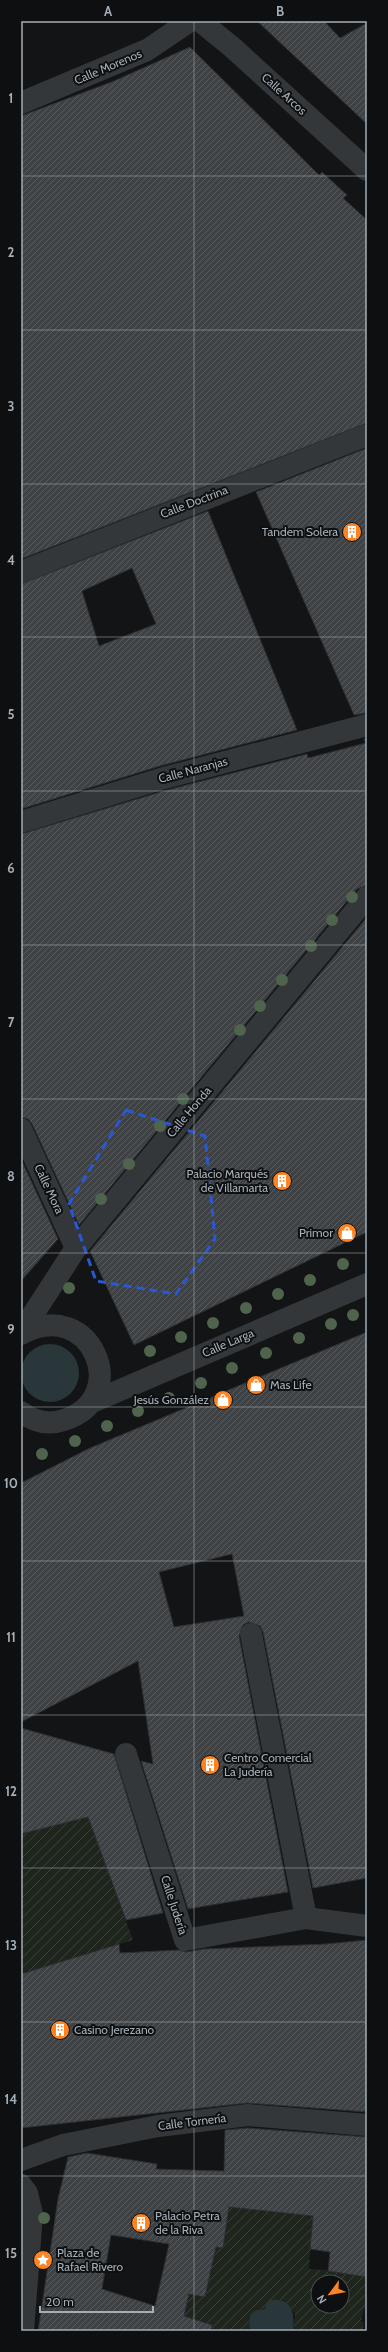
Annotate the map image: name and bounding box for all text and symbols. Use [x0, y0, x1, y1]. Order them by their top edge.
text: A [104, 3, 113, 19]
text: B [276, 3, 284, 19]
street label: Calle Morenos [72, 46, 144, 87]
street label: Calle Arcos [259, 69, 310, 118]
text: 1 [9, 90, 13, 106]
text: 2 [8, 244, 15, 260]
text: 3 [7, 398, 15, 414]
street label: Calle Doctrina [158, 482, 230, 521]
building icon: Tandem Solera [341, 521, 363, 543]
place label: Tandem Solera [262, 524, 338, 539]
text: 4 [7, 552, 15, 568]
text: 5 [8, 706, 15, 722]
street label: Calle Naranjas [157, 753, 229, 786]
text: 6 [7, 860, 15, 876]
text: 7 [8, 1014, 15, 1030]
street label: Calle Honda [163, 1083, 214, 1140]
street label: Calle Mora [31, 1161, 68, 1216]
place label: Palacio Marqués de Villamarta [187, 1166, 268, 1195]
text: 8 [7, 1168, 15, 1184]
building icon: Palacio Marqués de Villamarta [271, 1170, 293, 1192]
shop icon: Primor [336, 1222, 358, 1244]
place label: Primor [299, 1225, 333, 1240]
text: 9 [7, 1321, 15, 1337]
street label: Calle Larga [200, 1325, 256, 1360]
shop icon: Mas Life [245, 1374, 267, 1396]
place label: Mas Life [270, 1377, 312, 1392]
shop icon: Jesús González [212, 1389, 234, 1411]
place label: Jesús González [133, 1392, 209, 1407]
text: 10 [4, 1475, 18, 1491]
text: 11 [6, 1629, 16, 1645]
place label: Centro Comercial La Judería [224, 1750, 312, 1779]
building icon: Centro Comercial La Judería [199, 1754, 221, 1776]
text: 12 [5, 1783, 17, 1799]
street label: Calle Judería [158, 1873, 191, 1937]
text: 13 [5, 1937, 17, 1953]
building icon: Casino Jerezano [49, 2019, 71, 2041]
place label: Casino Jerezano [74, 2022, 155, 2037]
text: 14 [5, 2091, 17, 2107]
street label: Calle Tornería [157, 2110, 227, 2133]
place label: Palacio Petra de la Riva [155, 2208, 220, 2237]
building icon: Palacio Petra de la Riva [130, 2212, 152, 2234]
text: 15 [5, 2245, 17, 2261]
place label: Plaza de Rafael Rivero [57, 2245, 123, 2274]
place icon: Plaza de Rafael Rivero [32, 2249, 54, 2271]
north arrow [310, 2274, 350, 2314]
scale bar [40, 2288, 153, 2314]
text: N [314, 2292, 330, 2306]
text: 20 m [46, 2294, 74, 2309]

